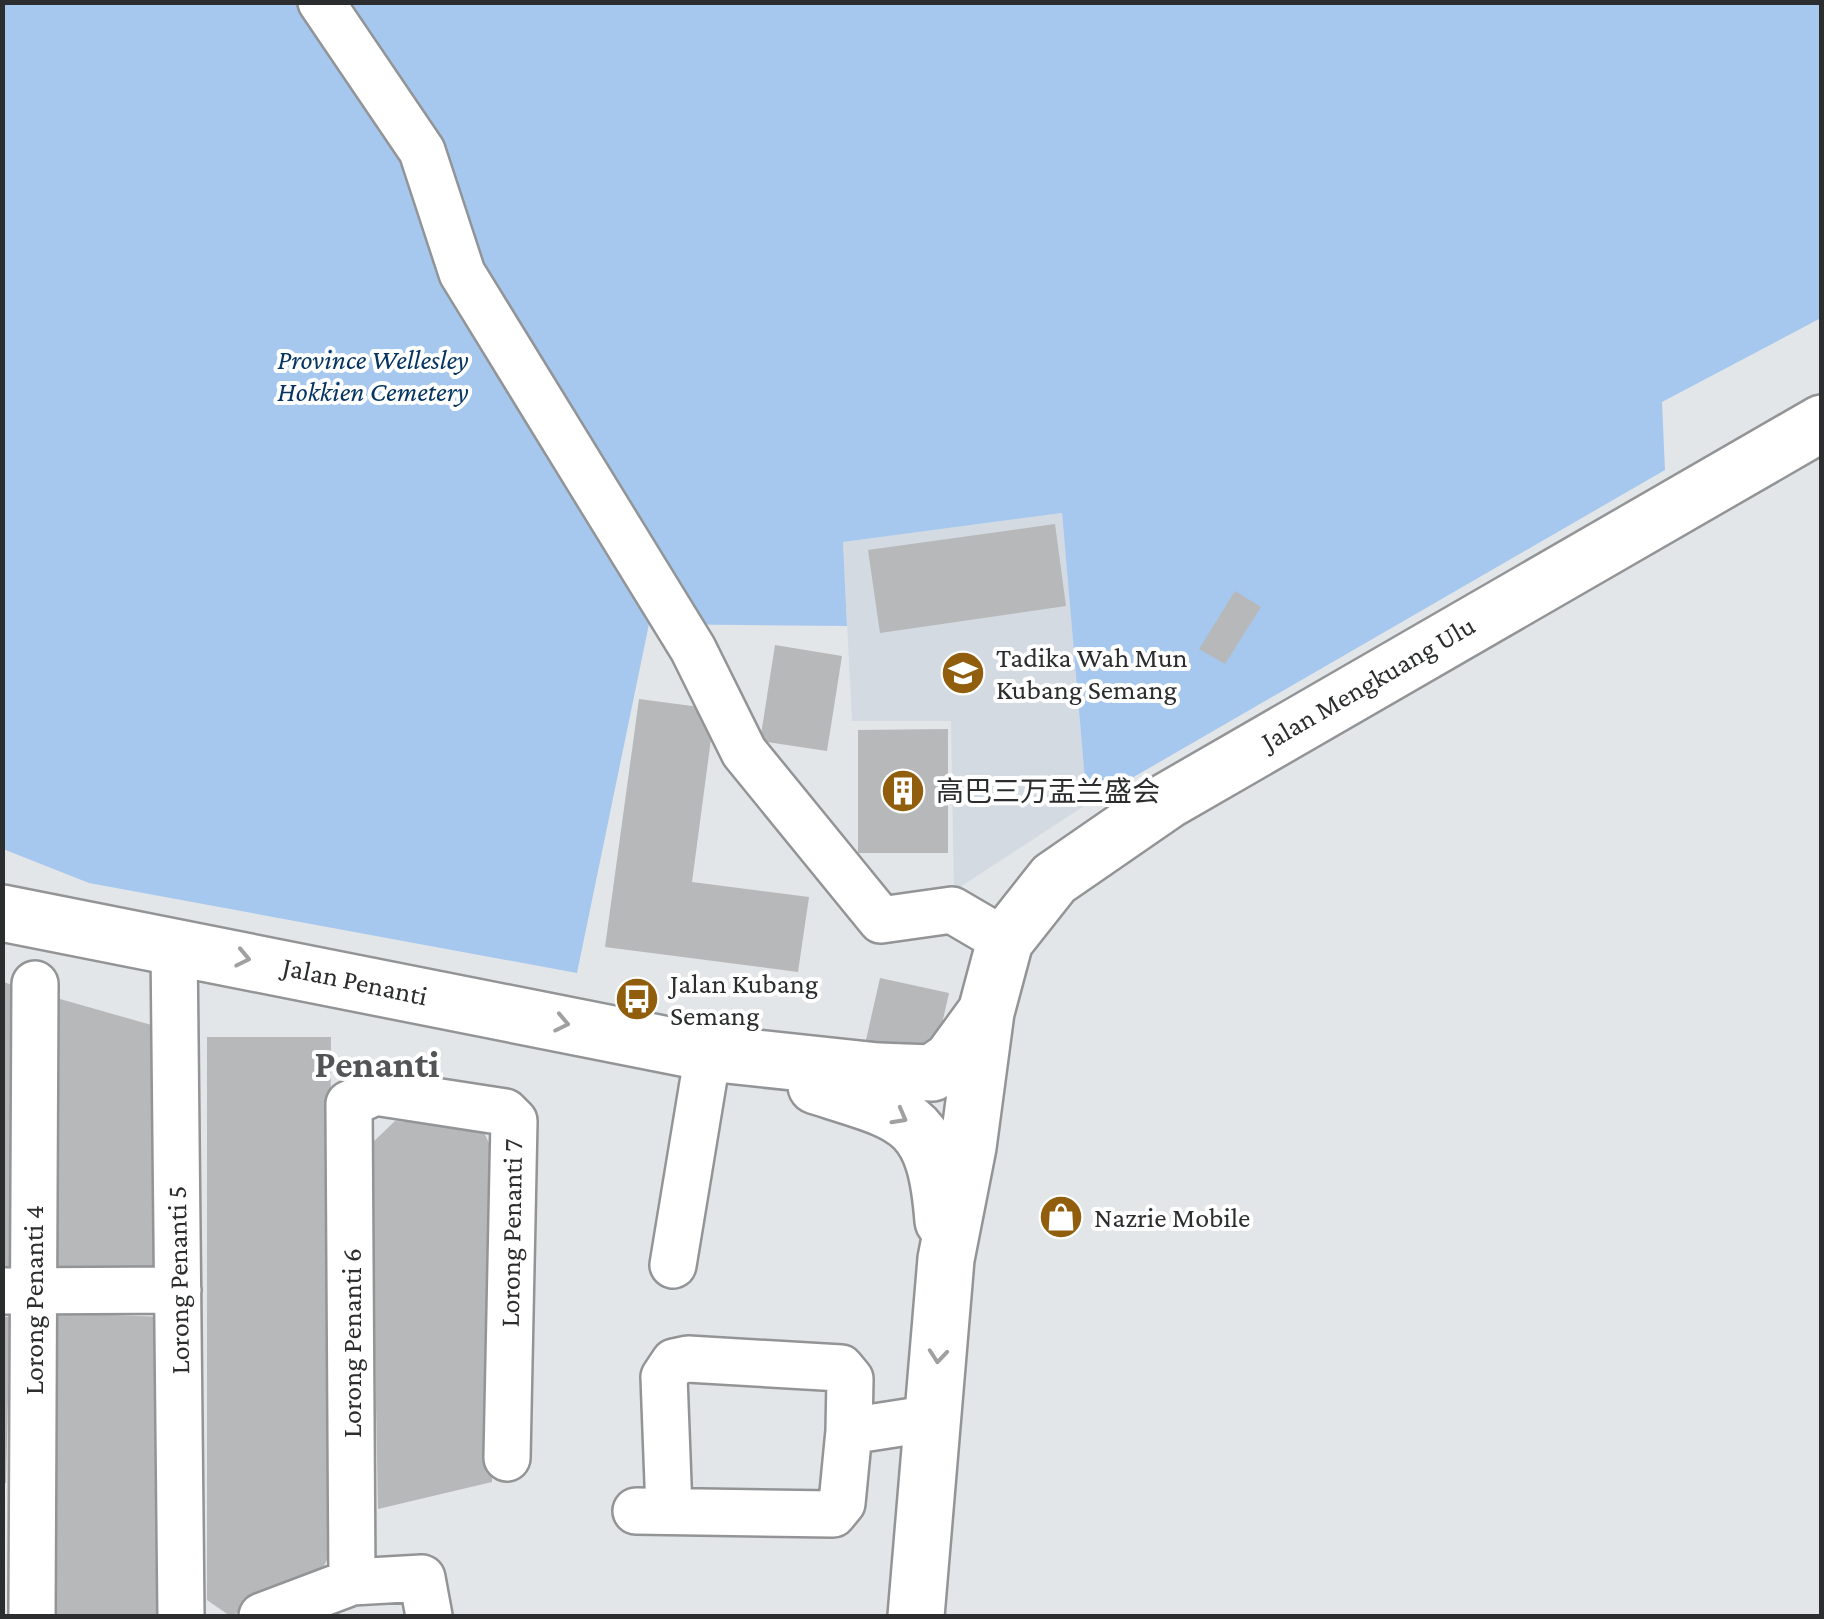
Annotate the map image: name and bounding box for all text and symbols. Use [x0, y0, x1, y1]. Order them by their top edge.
park label: Province Wellesley Hokkien Cemetery [277, 344, 469, 407]
street label: Jalan Mengkuang Ulu [1253, 609, 1480, 758]
place label: Tadika Wah Mun Kubang Semang [996, 642, 1188, 705]
school or university icon: Tadika Wah Mun Kubang Semang [940, 650, 986, 696]
building icon: 高巴三万盂兰盛会 [880, 768, 926, 814]
place label: 高巴三万盂兰盛会 [936, 776, 1160, 807]
one-way arrow [234, 947, 251, 968]
street label: Jalan Penanti [277, 950, 430, 1011]
place label: Jalan Kubang Semang [667, 968, 819, 1031]
bus stop icon: Jalan Kubang Semang [614, 976, 660, 1022]
one-way arrow [553, 1012, 570, 1033]
district label: Penanti [315, 1043, 439, 1085]
one-way arrow [889, 1104, 907, 1124]
street label: Lorong Penanti 7 [494, 1138, 528, 1328]
street label: Lorong Penanti 5 [161, 1185, 195, 1375]
shop icon: Nazrie Mobile [1038, 1194, 1084, 1240]
place label: Nazrie Mobile [1094, 1202, 1250, 1233]
street label: Lorong Penanti 4 [18, 1205, 49, 1395]
street label: Lorong Penanti 6 [336, 1248, 367, 1438]
one-way arrow [927, 1348, 949, 1364]

